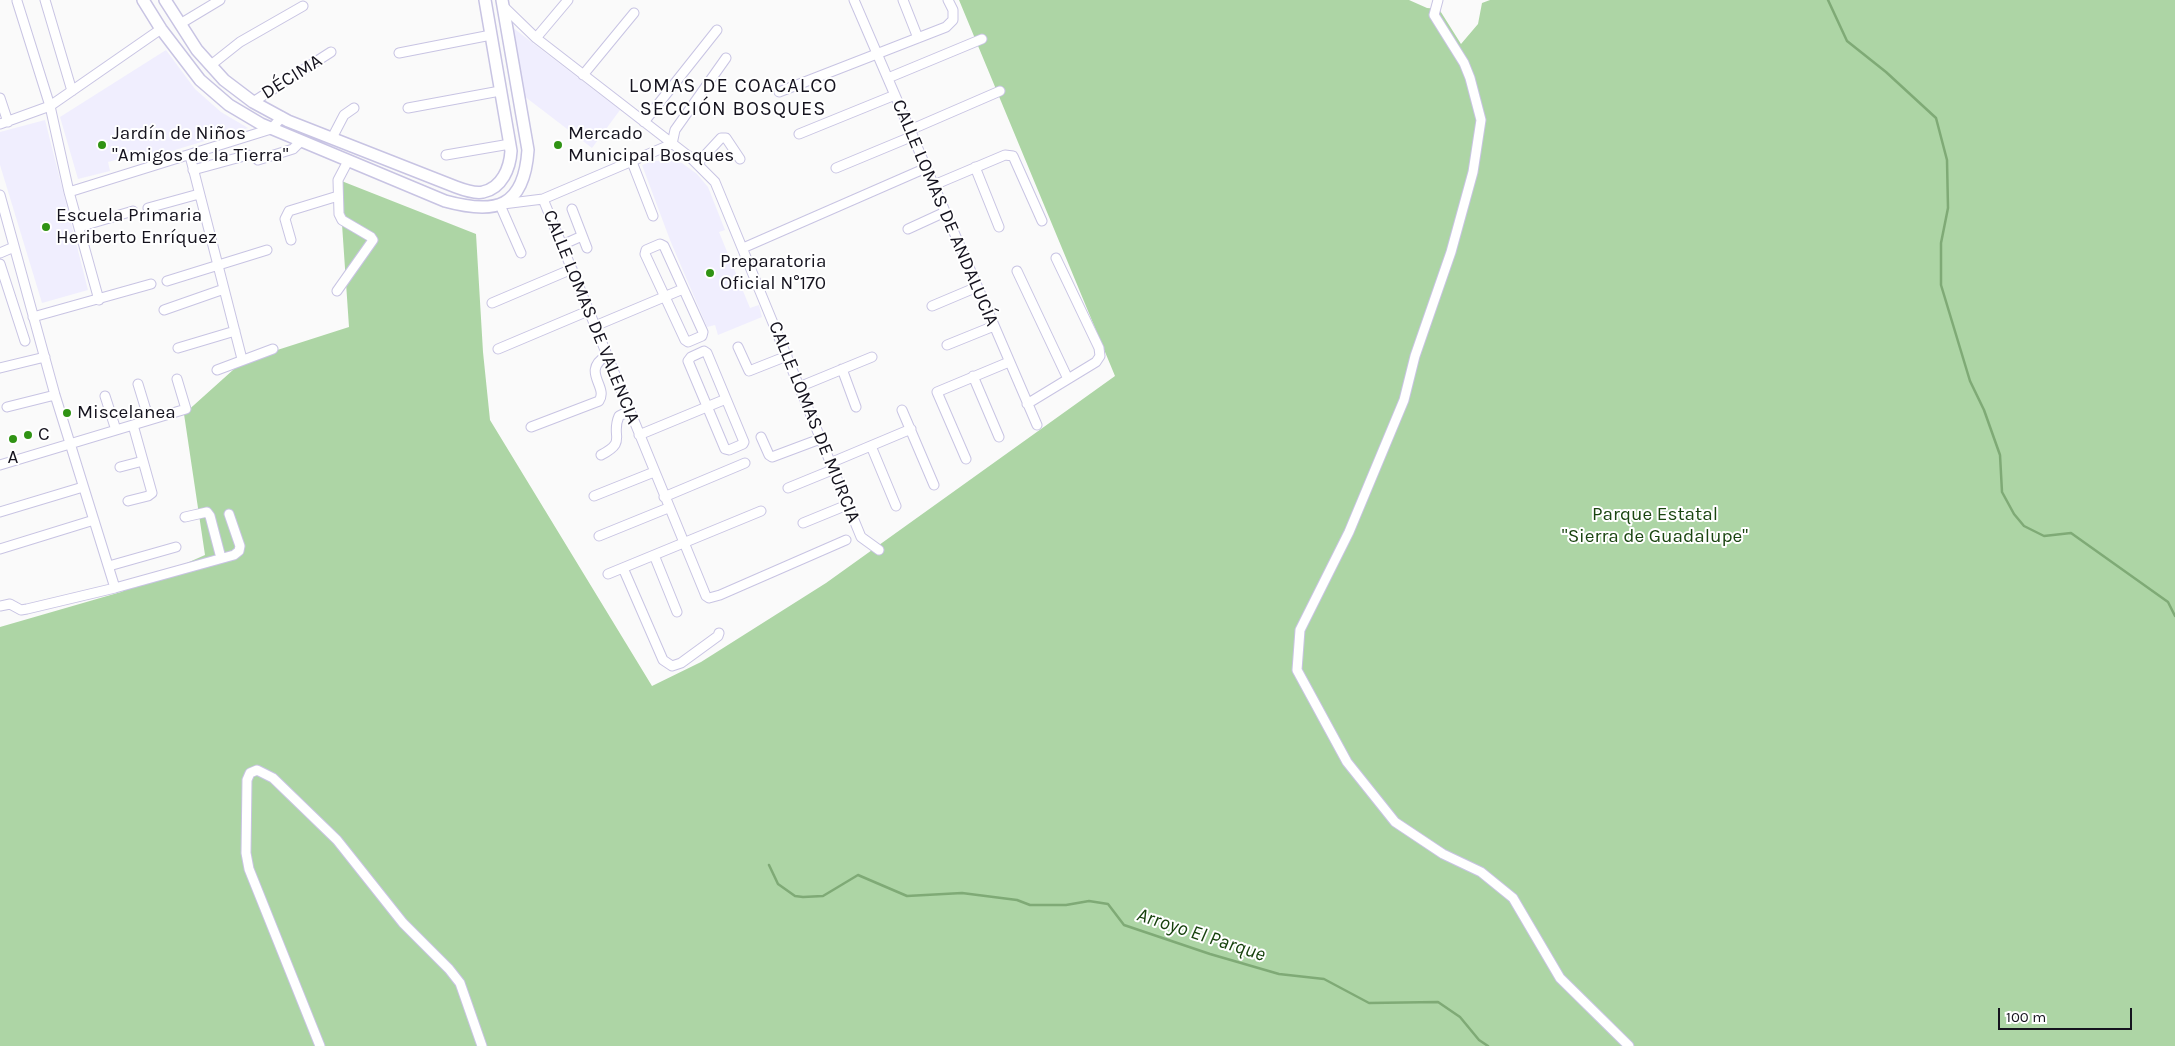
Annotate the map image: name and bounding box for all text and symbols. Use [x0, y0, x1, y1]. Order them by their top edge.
street label: DÉCIMA [257, 50, 327, 104]
district label: LOMAS DE COACALCO SECCIÓN BOSQUES [627, 74, 839, 121]
street label: CALLE LOMAS DE ANDALUCÍA [887, 96, 1003, 330]
place label: Jardín de Niños "Amigos de la Tierra" [112, 123, 288, 167]
place label: Mercado Municipal Bosques [568, 123, 734, 167]
marker: Jardín de Niños "Amigos de la Tierra" [96, 139, 108, 151]
marker: Mercado Municipal Bosques [552, 139, 564, 151]
place label: Escuela Primaria Heriberto Enríquez [56, 205, 217, 249]
street label: CALLE LOMAS DE VALENCIA [538, 207, 644, 427]
marker: Escuela Primaria Heriberto Enríquez [40, 221, 52, 233]
place label: Preparatoria Oficial N°170 [720, 251, 827, 295]
marker: Preparatoria Oficial N°170 [704, 267, 716, 279]
street label: CALLE LOMAS DE MURCIA [763, 318, 865, 526]
place label: Miscelanea [77, 402, 176, 424]
marker: Miscelanea [61, 407, 73, 419]
place label: C [38, 424, 50, 446]
marker: C [22, 429, 34, 441]
marker: A [7, 433, 19, 445]
place label: A [8, 447, 18, 469]
park label: Parque Estatal "Sierra de Guadalupe" [1562, 504, 1748, 548]
water label: Arroyo El Parque [1134, 903, 1268, 967]
scale bar [2000, 998, 2134, 1030]
text: 100 m [2006, 1008, 2046, 1026]

